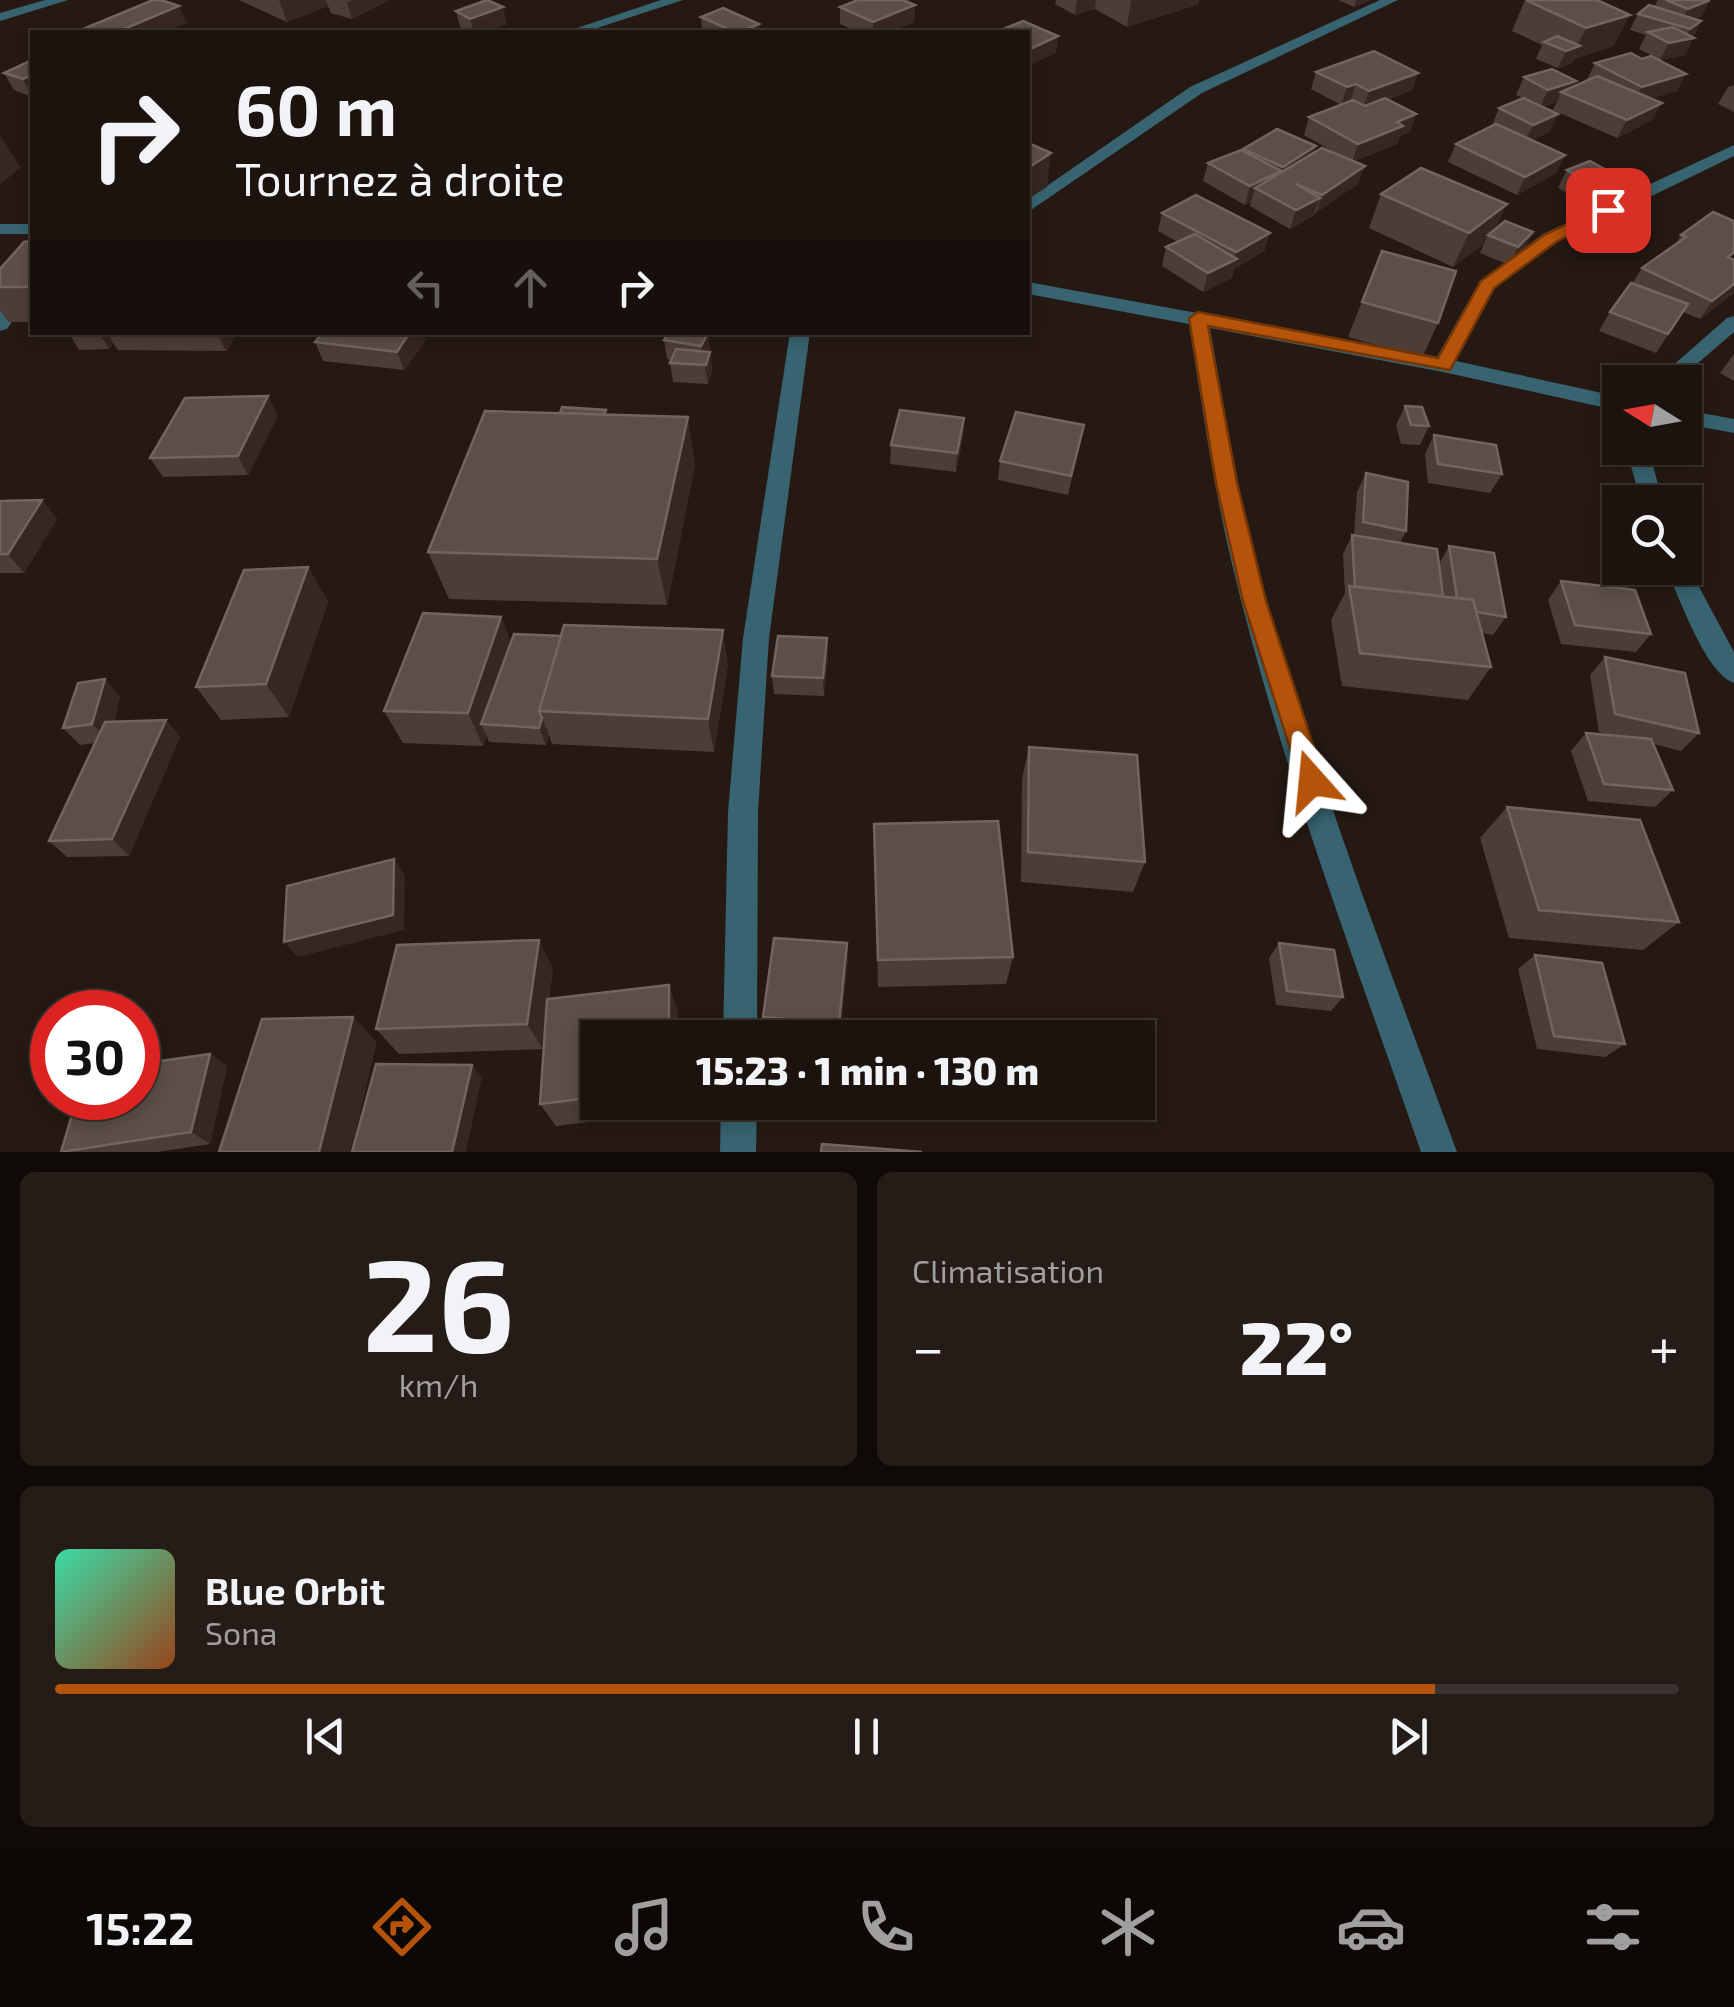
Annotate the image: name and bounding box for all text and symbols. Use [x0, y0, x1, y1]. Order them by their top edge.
text: 60 m [235, 66, 397, 150]
icon: right [70, 70, 200, 200]
text: Tournez à droite [235, 151, 565, 205]
pin [1566, 168, 1651, 253]
icon: arrive [1581, 183, 1636, 238]
icon: left [398, 260, 453, 315]
icon: ahead [503, 260, 558, 315]
icon: right [608, 260, 663, 315]
north arrow [1602, 365, 1702, 465]
map controls [1602, 365, 1702, 585]
button: search [1602, 485, 1702, 585]
position arrow [1260, 729, 1364, 833]
speed limit sign: 30 [30, 990, 160, 1120]
text: 15:23 · 1 min · 130 m [696, 1047, 1039, 1093]
text: 26 [362, 1222, 515, 1378]
text: Climatisation [912, 1251, 1104, 1289]
text: 22° [1240, 1300, 1353, 1390]
text: − [912, 1313, 944, 1379]
text: + [1649, 1313, 1679, 1379]
text: km/h [399, 1365, 478, 1403]
text: Blue Orbit [205, 1567, 385, 1613]
text: Sona [205, 1613, 277, 1651]
icon: previous [298, 1709, 353, 1764]
icon: pause [839, 1709, 894, 1764]
icon: next [1381, 1709, 1436, 1764]
icon: directions [367, 1892, 437, 1962]
icon: music [609, 1892, 679, 1962]
icon: phone [851, 1892, 921, 1962]
icon: climate [1093, 1892, 1163, 1962]
icon: car [1336, 1892, 1406, 1962]
icon: filters [1578, 1892, 1648, 1962]
text: 15:22 [86, 1900, 194, 1954]

